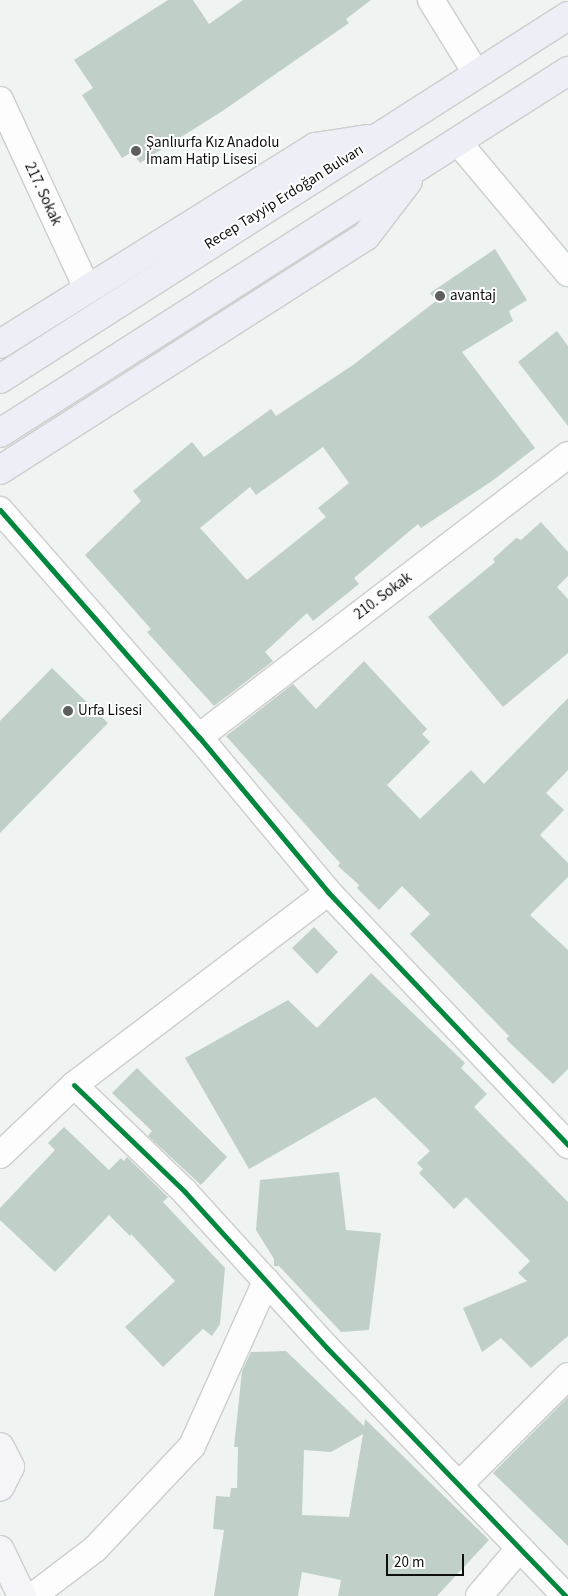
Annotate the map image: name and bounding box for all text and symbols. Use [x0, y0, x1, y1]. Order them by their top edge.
place label: Şanlıurfa Kız Anadolu İmam Hatip Lisesi [146, 133, 279, 168]
street label: Recep Tayyip Erdoğan Bulvarı [201, 141, 367, 253]
marker: Şanlıurfa Kız Anadolu İmam Hatip Lisesi [130, 145, 142, 157]
street label: 217. Sokak [21, 160, 65, 228]
place label: avantaj [450, 287, 496, 305]
marker: avantaj [434, 290, 446, 302]
street label: 210. Sokak [351, 569, 415, 623]
place label: Urfa Lisesi [78, 702, 142, 720]
marker: Urfa Lisesi [62, 705, 74, 717]
scale bar [388, 1544, 466, 1576]
text: 20 m [394, 1552, 424, 1573]

